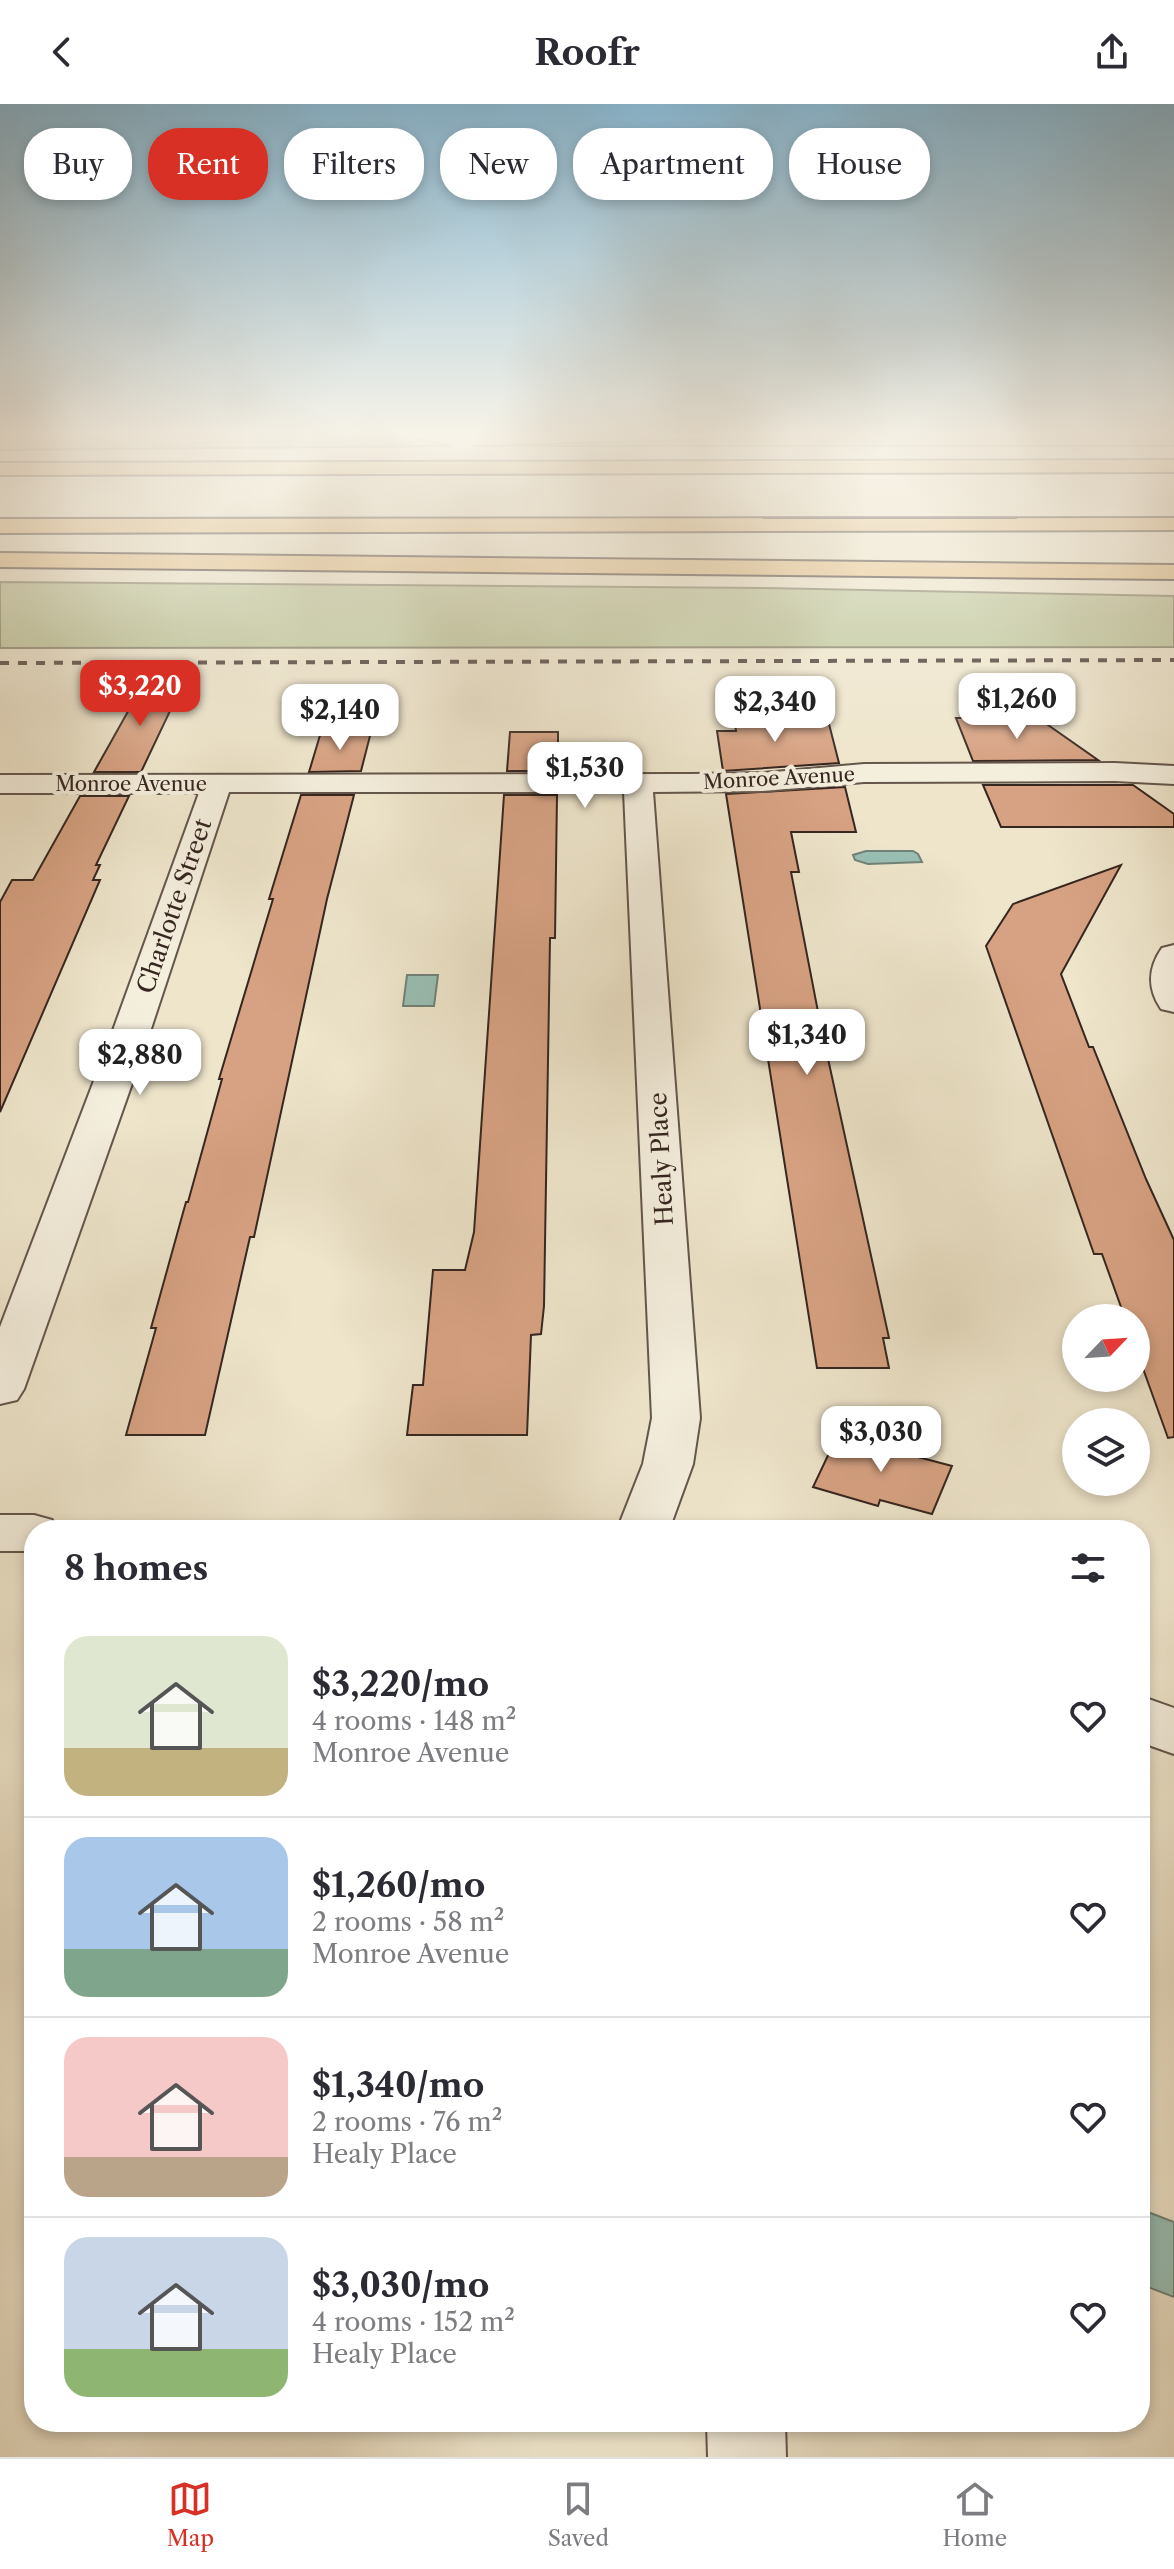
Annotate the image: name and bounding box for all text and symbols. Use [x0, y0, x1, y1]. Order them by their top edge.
icon: back [40, 30, 84, 74]
text: Roofr [534, 30, 640, 74]
icon: share [1090, 30, 1134, 74]
chip: Buy [24, 128, 132, 200]
chip: Rent [148, 128, 268, 200]
chip: Filters [284, 128, 424, 200]
chip: New [440, 128, 557, 200]
chip: Apartment [573, 128, 773, 200]
chip: House [789, 128, 930, 200]
pin: $3,220 [75, 660, 205, 728]
text: $3,220 [98, 670, 182, 702]
pin: $1,260 [952, 673, 1082, 741]
pin: $2,340 [710, 676, 840, 744]
text: $1,260 [977, 683, 1057, 715]
pin: $2,140 [275, 684, 405, 752]
text: $2,340 [733, 686, 817, 718]
text: $2,140 [300, 694, 380, 726]
pin: $1,530 [520, 742, 650, 810]
text: $1,530 [546, 752, 624, 784]
street label: Monroe Avenue [703, 762, 855, 794]
street label: Monroe Avenue [55, 772, 207, 796]
street label: Charlotte Street [131, 814, 218, 997]
pin: $1,340 [742, 1009, 872, 1077]
text: $1,340 [767, 1019, 847, 1051]
pin: $2,880 [75, 1029, 205, 1097]
text: $2,880 [97, 1039, 183, 1071]
street label: Healy Place [643, 1091, 679, 1227]
north arrow [1062, 1304, 1150, 1392]
map controls [1062, 1304, 1150, 1496]
pin: $3,030 [816, 1406, 946, 1474]
button: layers [1062, 1408, 1150, 1496]
text: $3,030 [839, 1416, 923, 1448]
icon: filters [1066, 1546, 1110, 1590]
text: 8 homes [64, 1547, 208, 1589]
text: $3,220/mo [312, 1663, 489, 1705]
icon: home [128, 1668, 224, 1764]
icon: heart [1066, 1694, 1110, 1738]
text: 4 rooms · 148 m² [312, 1705, 516, 1737]
text: Monroe Avenue [312, 1737, 509, 1769]
text: $1,260/mo [312, 1864, 485, 1906]
icon: home [128, 1869, 224, 1965]
icon: heart [1066, 1895, 1110, 1939]
text: 2 rooms · 58 m² [312, 1906, 504, 1938]
text: Monroe Avenue [312, 1938, 509, 1970]
text: $1,340/mo [312, 2064, 484, 2106]
icon: home [128, 2069, 224, 2165]
icon: heart [1066, 2095, 1110, 2139]
text: 2 rooms · 76 m² [312, 2106, 502, 2138]
text: Healy Place [312, 2138, 457, 2170]
text: $3,030/mo [312, 2264, 489, 2306]
icon: home [128, 2269, 224, 2365]
icon: heart [1066, 2295, 1110, 2339]
text: 4 rooms · 152 m² [312, 2306, 515, 2338]
text: Healy Place [312, 2338, 457, 2370]
tab: Map [167, 2477, 214, 2552]
tab: Saved [548, 2477, 609, 2552]
tab: Home [943, 2477, 1007, 2552]

